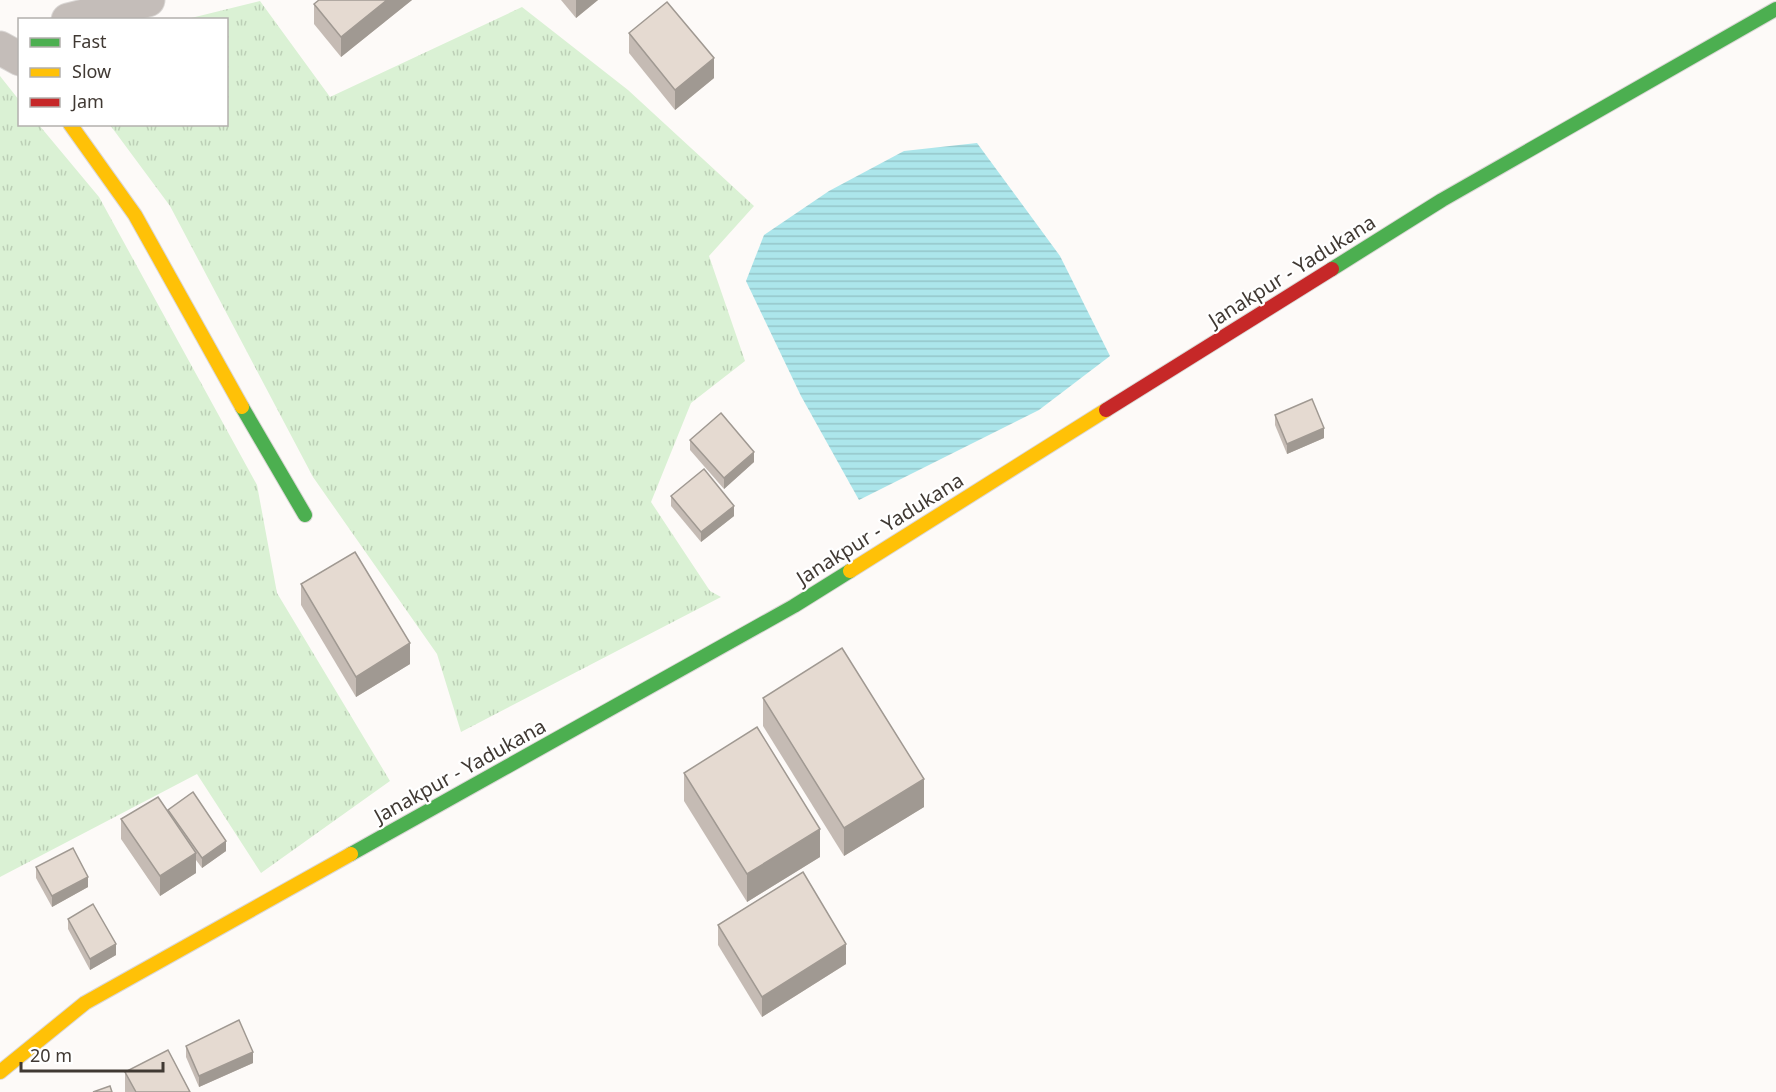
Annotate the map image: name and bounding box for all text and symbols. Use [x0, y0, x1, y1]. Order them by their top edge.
legend [18, 18, 228, 126]
text: Fast [72, 29, 107, 53]
text: Slow [72, 59, 111, 83]
text: Jam [70, 89, 104, 113]
street label: Janakpur - Yadukana [1201, 208, 1380, 334]
street label: Janakpur - Yadukana [789, 466, 968, 592]
street label: Janakpur - Yadukana [367, 712, 550, 830]
scale bar [21, 1035, 164, 1073]
text: 20 m [30, 1043, 72, 1067]

